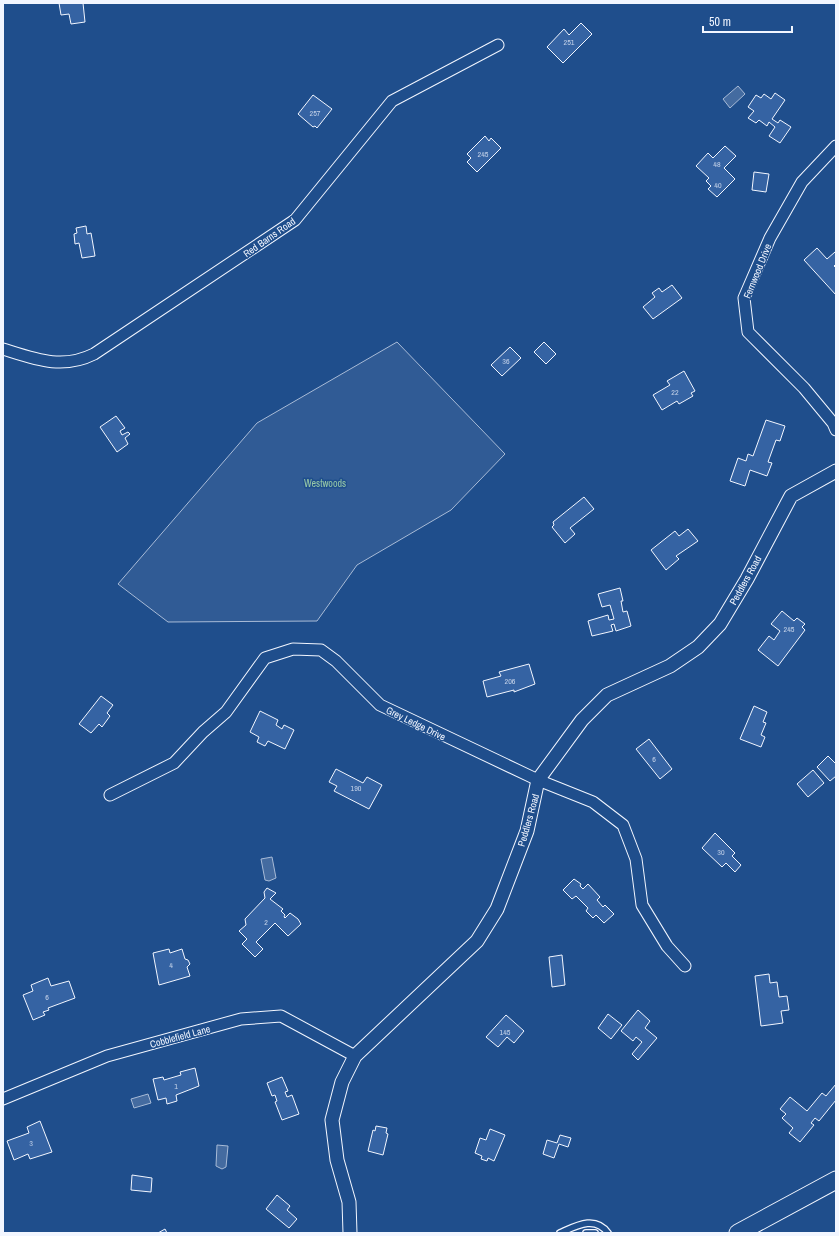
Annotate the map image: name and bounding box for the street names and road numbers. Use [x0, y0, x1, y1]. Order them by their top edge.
street label: Red Barns Road [241, 215, 298, 260]
street label: Fernwood Drive [741, 241, 775, 300]
street label: Peddlers Road [727, 553, 764, 607]
street label: Grey Ledge Drive [384, 703, 448, 744]
street label: Peddlers Road [515, 792, 542, 848]
street label: Cobblefield Lane [149, 1022, 212, 1051]

